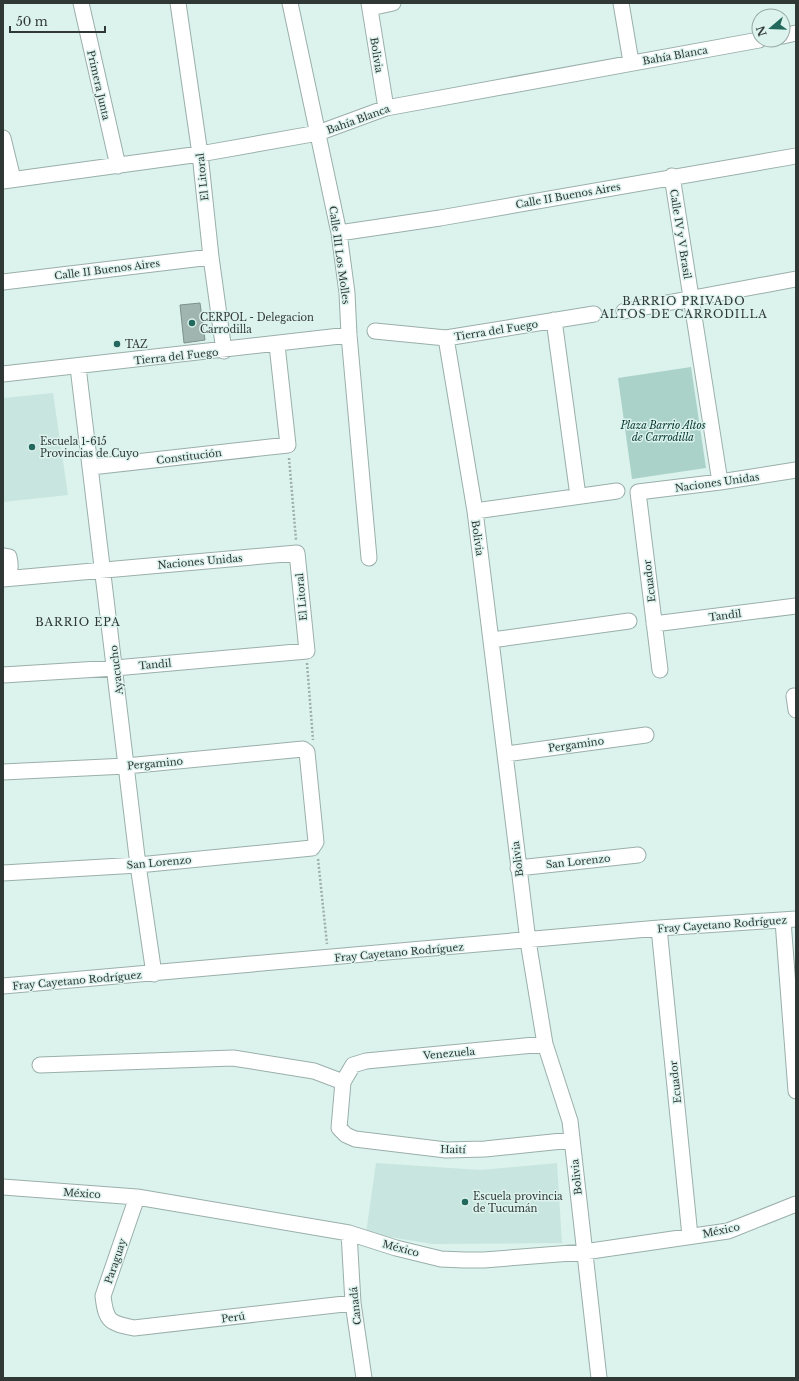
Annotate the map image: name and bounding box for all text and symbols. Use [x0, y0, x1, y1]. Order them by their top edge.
scale bar [10, 8, 105, 34]
north arrow [751, 8, 791, 48]
text: 50 m [16, 14, 48, 29]
text: N [753, 23, 770, 38]
street label: Bolivia [367, 36, 386, 74]
street label: Bahía Blanca [641, 43, 709, 68]
street label: Primera Junta [84, 49, 113, 122]
street label: Bahía Blanca [325, 102, 392, 137]
street label: El Litoral [194, 152, 211, 201]
street label: Calle II Buenos Aires [515, 180, 622, 211]
street label: Calle IV y V Brasil [667, 188, 694, 280]
street label: Calle III Los Molles [326, 205, 353, 306]
street label: Calle II Buenos Aires [53, 257, 161, 282]
district label: BARRIO PRIVADO ALTOS DE CARRODILLA [599, 294, 768, 321]
place label: CERPOL - Delegacion Carrodilla [200, 311, 314, 336]
street label: Tierra del Fuego [453, 317, 539, 344]
marker: CERPOL - Delegacion Carrodilla [187, 318, 197, 328]
place label: TAZ [125, 338, 148, 351]
marker: TAZ [112, 339, 122, 349]
street label: Tierra del Fuego [133, 346, 219, 367]
park label: Plaza Barrio Altos de Carrodilla [620, 419, 706, 444]
place label: Escuela 1-615 Provincias de Cuyo [40, 435, 139, 460]
marker: Escuela 1-615 Provincias de Cuyo [27, 442, 37, 452]
street label: Constitución [156, 446, 223, 467]
street label: Naciones Unidas [674, 470, 760, 495]
street label: Bolivia [469, 519, 487, 557]
street label: Naciones Unidas [157, 551, 243, 572]
street label: Ecuador [640, 559, 659, 603]
street label: El Litoral [293, 573, 310, 621]
street label: Tandil [708, 607, 742, 624]
district label: BARRIO EPA [35, 615, 121, 629]
street label: Ayacucho [107, 644, 126, 696]
street label: Tandil [138, 657, 172, 672]
street label: Pergamino [547, 734, 605, 755]
street label: Pergamino [126, 755, 184, 772]
street label: Bolivia [509, 840, 526, 878]
street label: San Lorenzo [545, 852, 611, 871]
street label: San Lorenzo [126, 853, 192, 872]
street label: Fray Cayetano Rodríguez [657, 913, 788, 936]
street label: Fray Cayetano Rodríguez [334, 940, 465, 965]
street label: Fray Cayetano Rodríguez [12, 968, 143, 993]
street label: Venezuela [422, 1045, 476, 1062]
street label: Ecuador [667, 1060, 684, 1104]
street label: Haití [440, 1143, 466, 1156]
street label: Bolivia [568, 1158, 585, 1195]
street label: México [63, 1186, 102, 1201]
place label: Escuela provincia de Tucumán [473, 1190, 563, 1215]
marker: Escuela provincia de Tucumán [460, 1197, 470, 1207]
street label: México [701, 1220, 741, 1241]
street label: Paraguay [102, 1236, 129, 1286]
street label: México [381, 1237, 421, 1260]
street label: Canadá [347, 1286, 364, 1326]
street label: Perú [220, 1310, 246, 1325]

